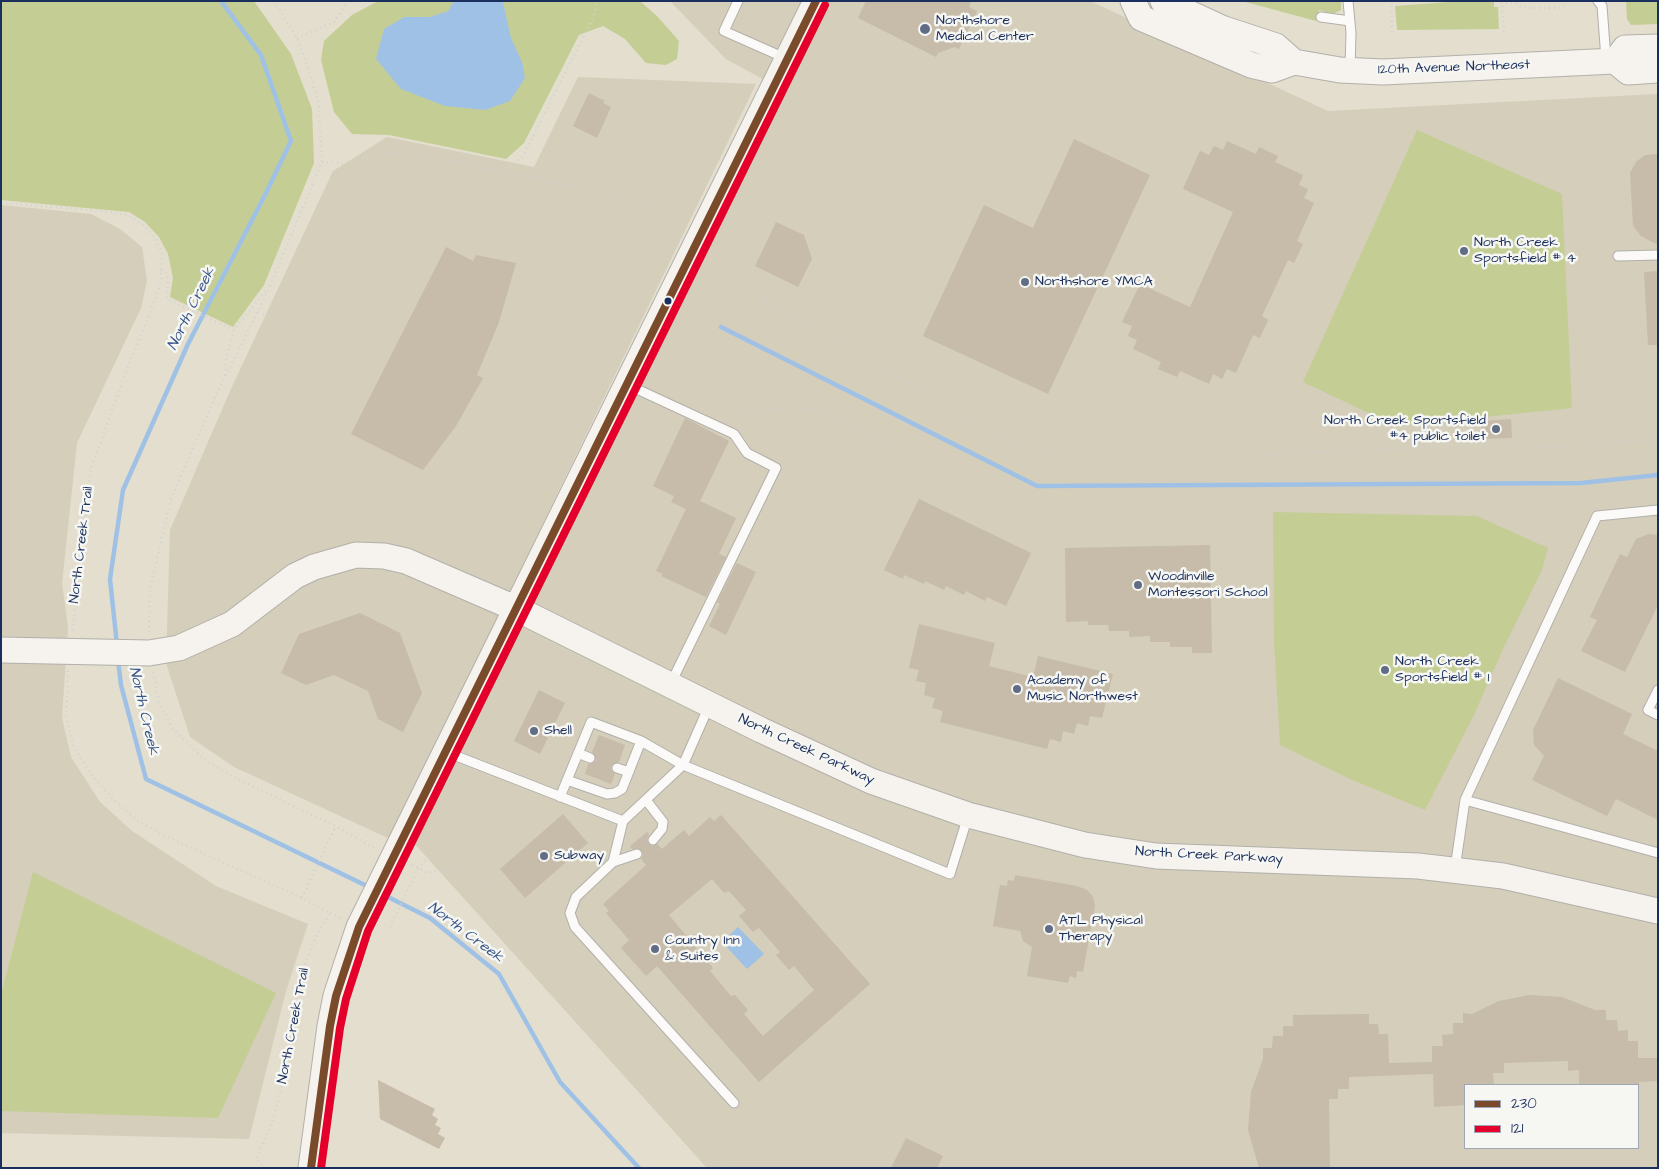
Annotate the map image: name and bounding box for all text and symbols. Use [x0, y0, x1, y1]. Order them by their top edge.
place label: Northshore Medical Center [936, 13, 1034, 46]
marker: Northshore Medical Center [918, 22, 932, 36]
street label: 120th Avenue Northeast [1378, 57, 1530, 79]
place label: North Creek Sportsfield # 4 [1474, 235, 1576, 268]
marker: North Creek Sportsfield # 4 [1458, 245, 1470, 257]
water label: North Creek [164, 265, 220, 353]
place label: Northshore YMCA [1035, 274, 1153, 290]
marker: Northshore YMCA [1019, 276, 1031, 288]
unlabelled marker [663, 296, 673, 306]
place label: North Creek Sportsfield #4 public toilet [1324, 413, 1486, 446]
marker: North Creek Sportsfield #4 public toilet [1490, 423, 1502, 435]
street label: North Creek Trail [67, 486, 97, 604]
place label: Woodinville Montessori School [1148, 569, 1268, 602]
marker: Woodinville Montessori School [1132, 579, 1144, 591]
place label: North Creek Sportsfield # 1 [1395, 654, 1489, 686]
marker: North Creek Sportsfield # 1 [1379, 664, 1391, 676]
water label: North Creek [124, 665, 162, 757]
place label: Academy of Music Northwest [1027, 673, 1138, 706]
marker: Academy of Music Northwest [1011, 683, 1023, 695]
street label: North Creek Parkway [735, 711, 877, 789]
place label: Shell [544, 723, 572, 739]
marker: Shell [528, 725, 540, 737]
street label: North Creek Parkway [1135, 844, 1283, 868]
place label: Subway [554, 848, 604, 864]
marker: Subway [538, 850, 550, 862]
water label: North Creek [424, 899, 506, 967]
place label: ATL Physical Therapy [1059, 913, 1143, 946]
marker: ATL Physical Therapy [1043, 923, 1055, 935]
place label: Country Inn & Suites [665, 933, 740, 966]
marker: Country Inn & Suites [649, 943, 661, 955]
street label: North Creek Trail [275, 967, 313, 1085]
legend [1464, 1084, 1639, 1149]
text: 230 [1511, 1093, 1537, 1114]
text: 121 [1511, 1118, 1523, 1139]

